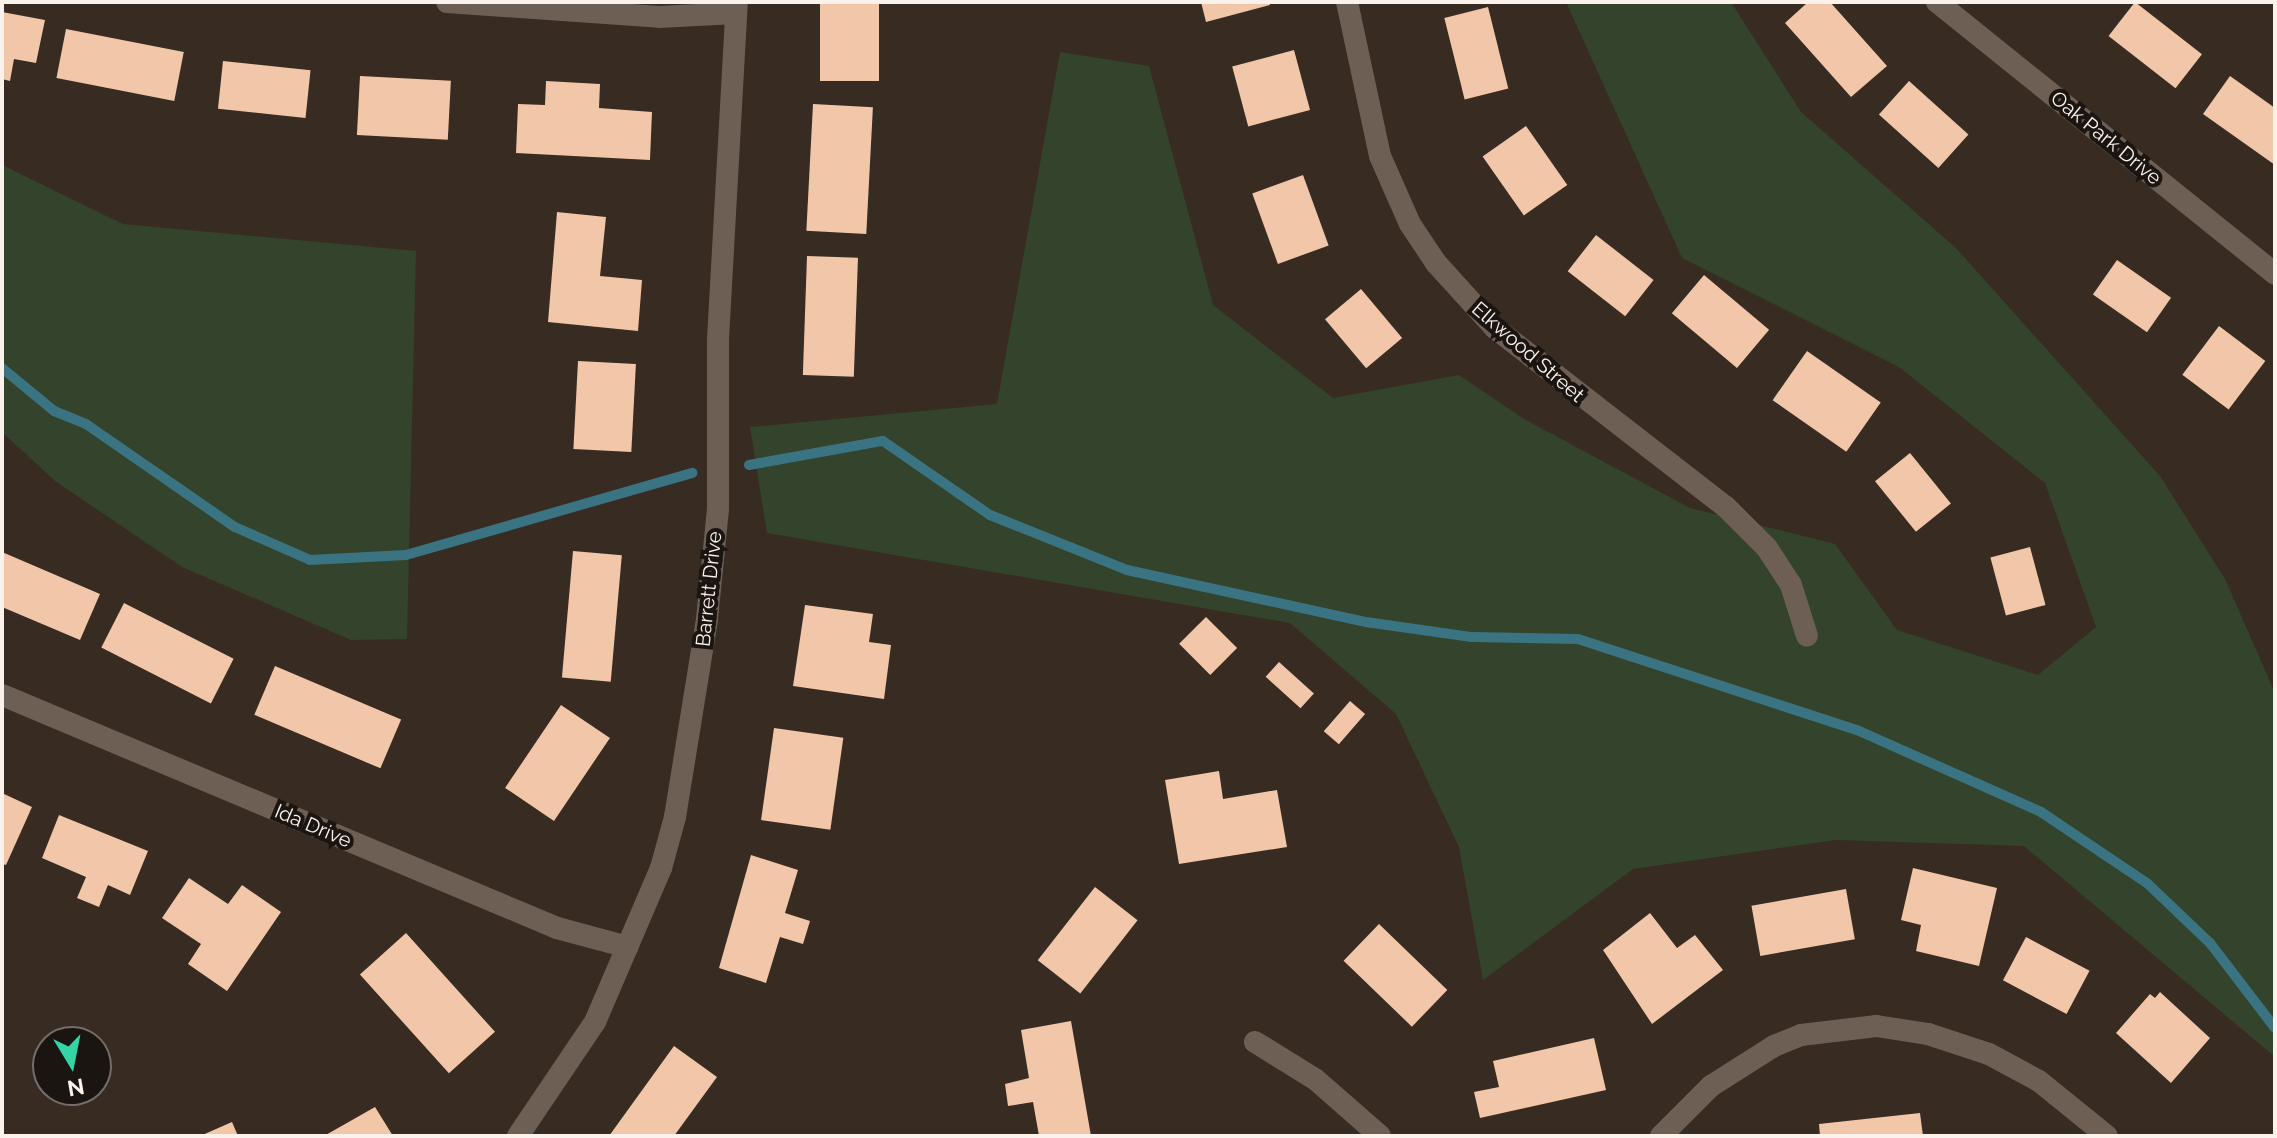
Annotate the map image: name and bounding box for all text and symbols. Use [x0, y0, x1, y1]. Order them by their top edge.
street label: Oak Park Drive [2046, 86, 2166, 190]
street label: Elkwood Street [1467, 297, 1589, 407]
street label: Barrett Drive [691, 530, 727, 648]
street label: Ida Drive [271, 799, 355, 853]
north arrow [32, 1026, 112, 1106]
text: N [65, 1073, 86, 1102]

